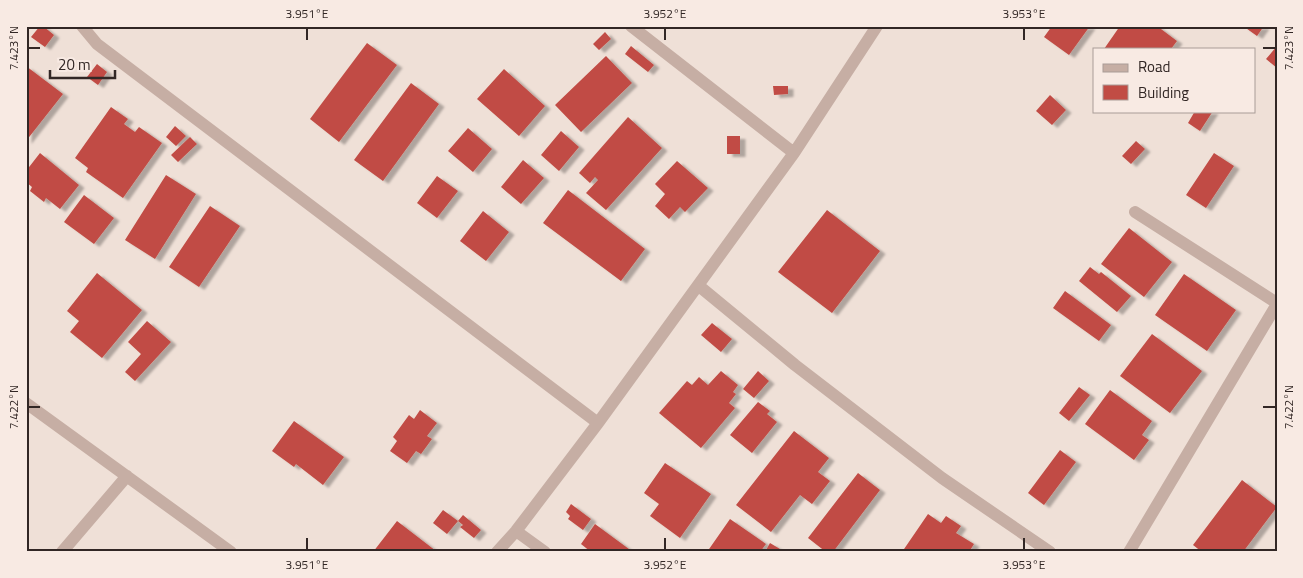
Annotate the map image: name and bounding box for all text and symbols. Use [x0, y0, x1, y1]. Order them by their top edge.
text: 3.951°E [286, 4, 329, 23]
text: 3.952°E [644, 4, 687, 23]
text: 3.953°E [1003, 4, 1046, 23]
text: 7.423°N [4, 26, 23, 70]
text: 7.423°N [1279, 26, 1298, 70]
scale bar [50, 48, 115, 80]
legend [1093, 48, 1256, 112]
text: 20 m [58, 53, 91, 76]
text: Road [1138, 55, 1170, 78]
text: Building [1138, 81, 1189, 104]
text: 7.422°N [4, 385, 23, 429]
text: 7.422°N [1279, 385, 1298, 429]
text: 3.951°E [286, 555, 329, 574]
text: 3.952°E [644, 555, 687, 574]
text: 3.953°E [1003, 555, 1046, 574]

